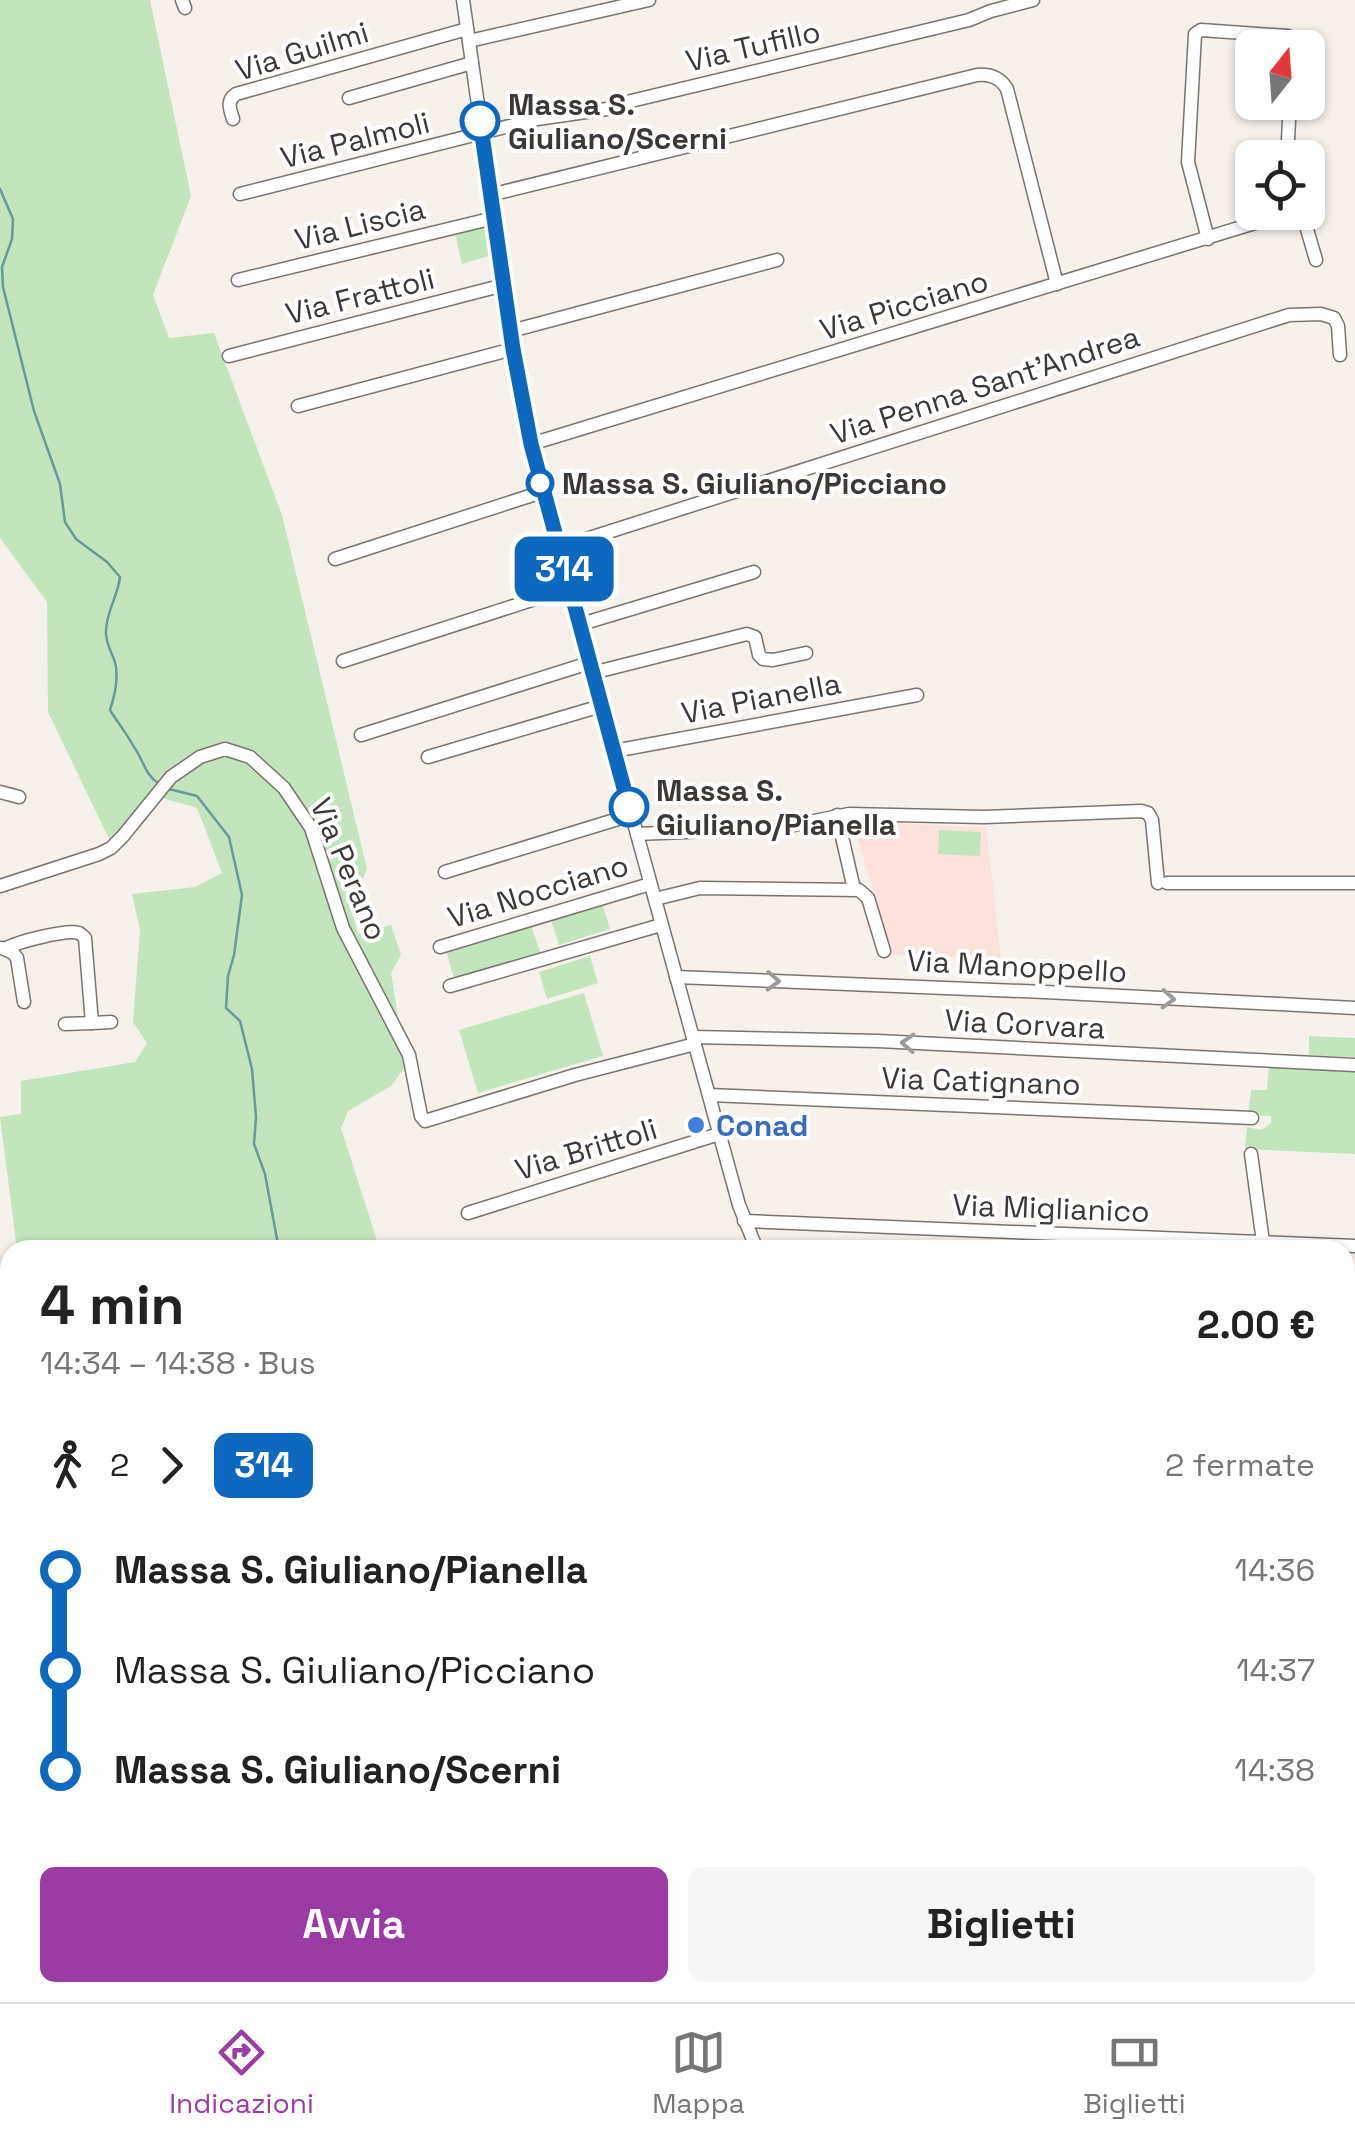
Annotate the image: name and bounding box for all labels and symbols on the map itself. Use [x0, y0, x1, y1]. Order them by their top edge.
street label: Via Guilmi [231, 12, 373, 90]
street label: Via Tufillo [682, 12, 824, 80]
north arrow [1235, 30, 1325, 120]
place label: Massa S. Giuliano/Scerni [508, 85, 727, 158]
marker: Massa S. Giuliano/Scerni [461, 102, 499, 140]
street label: Via Palmoli [276, 103, 434, 177]
street label: Via Liscia [291, 189, 429, 259]
street label: Via Frattoli [282, 259, 438, 333]
street label: Via Picciano [815, 261, 993, 349]
street label: Via Penna Sant'Andrea [825, 317, 1145, 453]
place label: Massa S. Giuliano/Picciano [562, 464, 947, 503]
marker: Massa S. Giuliano/Picciano [527, 470, 553, 496]
line badge: 314 [506, 536, 622, 602]
street label: Via Pianella [678, 663, 844, 733]
place label: Massa S. Giuliano/Pianella [656, 771, 896, 844]
marker: Massa S. Giuliano/Pianella [610, 788, 648, 826]
street label: Via Perano [302, 792, 396, 946]
street label: Via Nocciano [443, 845, 633, 937]
street label: Via Manoppello [906, 941, 1128, 991]
one-way arrow [766, 970, 782, 991]
one-way arrow [1160, 988, 1176, 1009]
street label: Via Corvara [944, 1000, 1106, 1048]
one-way arrow [900, 1033, 916, 1054]
street label: Via Catignano [881, 1058, 1081, 1104]
place label: Conad [716, 1106, 808, 1145]
street label: Via Brittoli [510, 1109, 662, 1189]
marker: Conad [685, 1114, 707, 1136]
street label: Via Miglianico [952, 1185, 1150, 1231]

